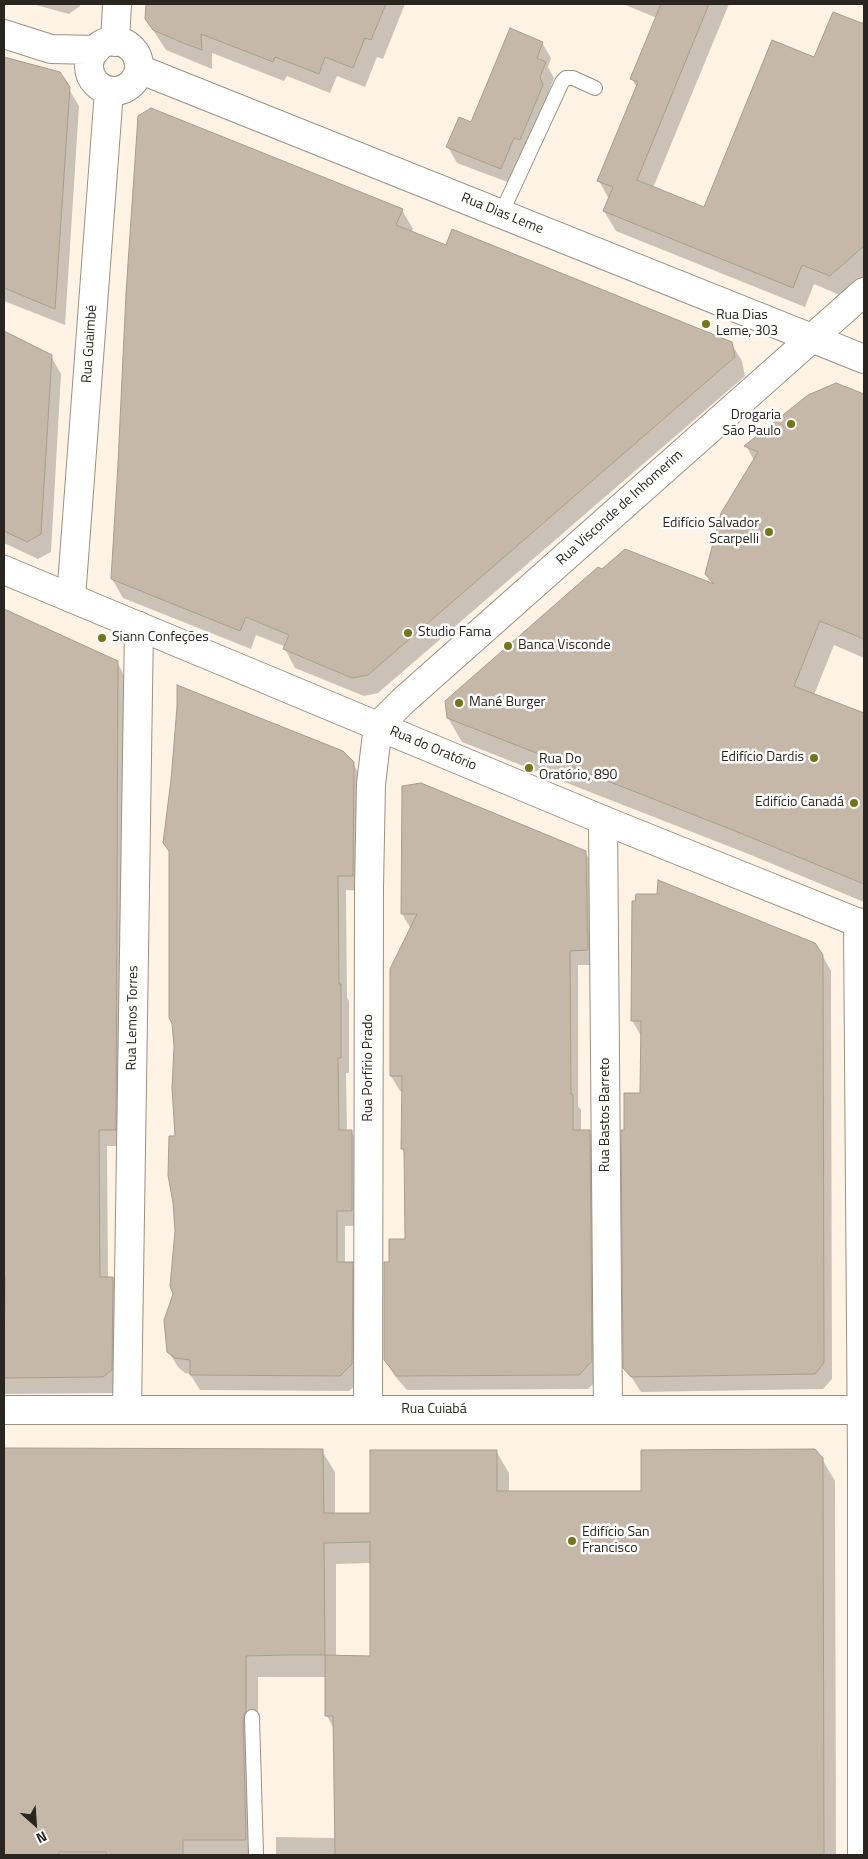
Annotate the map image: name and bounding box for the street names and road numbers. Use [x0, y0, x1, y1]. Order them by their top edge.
street label: Rua Dias Leme [458, 190, 546, 238]
street label: Rua Guaimbé [79, 304, 101, 384]
street label: Rua Visconde de Inhomerim [553, 447, 687, 569]
street label: Rua do Oratório [387, 723, 479, 775]
street label: Rua Lemos Torres [124, 965, 142, 1071]
street label: Rua Porfírio Prado [361, 1014, 377, 1122]
street label: Rua Bastos Barreto [598, 1058, 614, 1172]
street label: Rua Cuiabá [401, 1402, 467, 1418]

